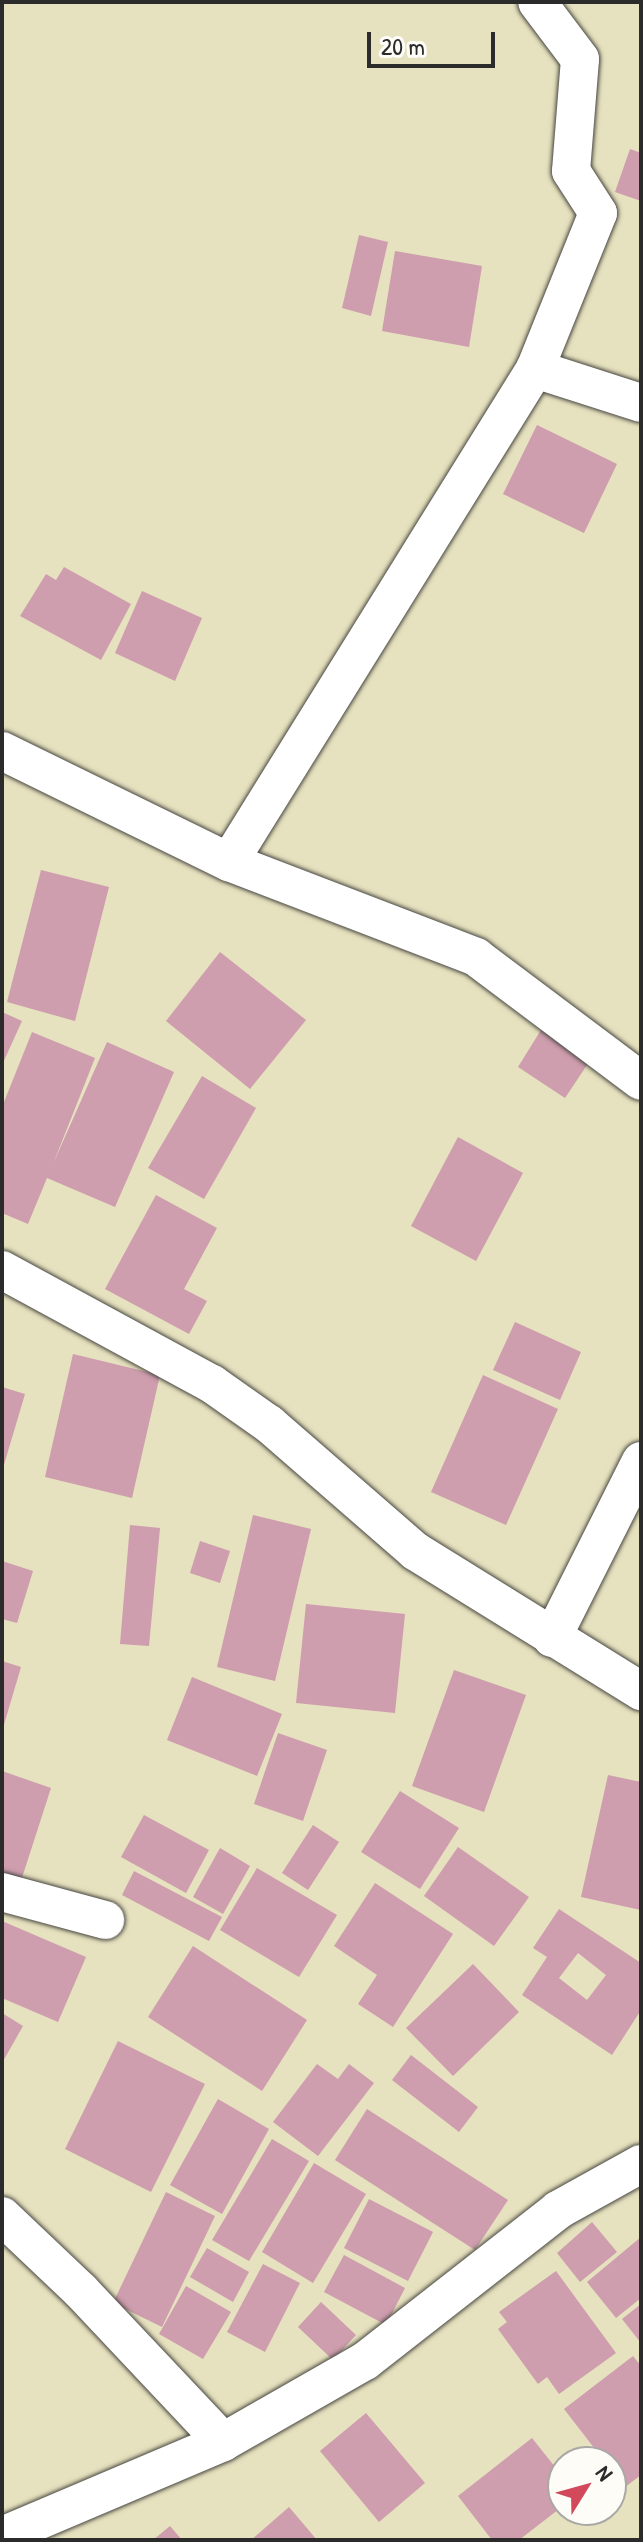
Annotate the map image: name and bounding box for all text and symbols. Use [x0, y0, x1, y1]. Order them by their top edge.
scale bar [371, 16, 499, 66]
text: 20 m [381, 30, 425, 62]
north arrow [547, 2446, 627, 2526]
text: N [589, 2459, 620, 2486]

